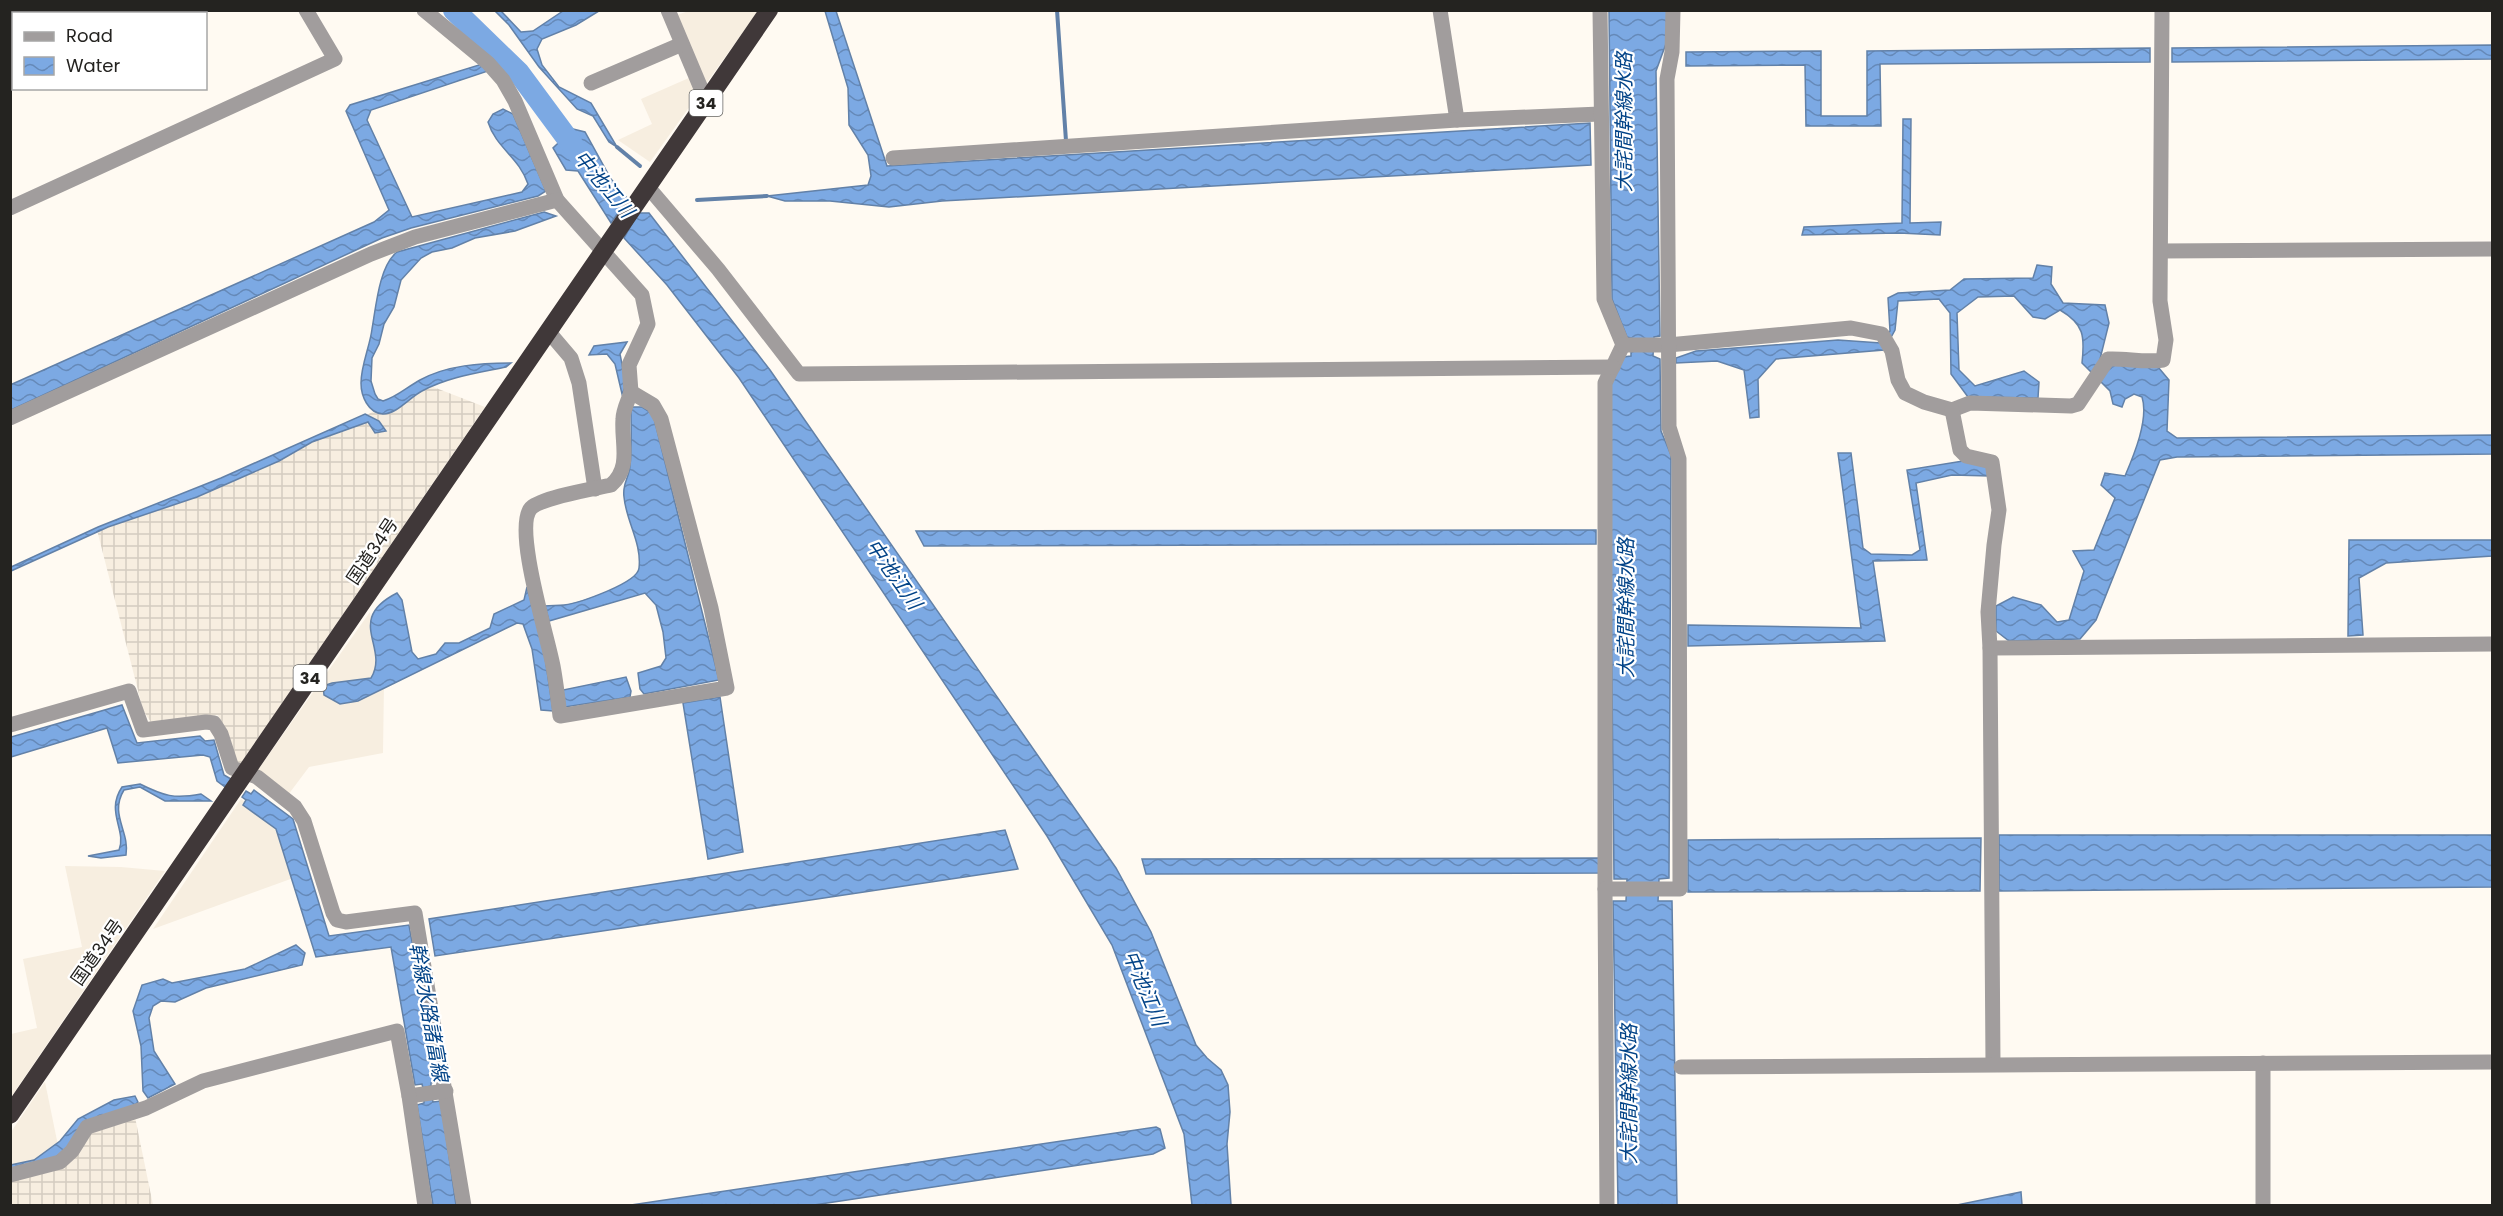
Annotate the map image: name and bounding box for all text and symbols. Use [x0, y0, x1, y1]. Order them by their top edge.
legend [12, 12, 207, 90]
text: Road [66, 23, 113, 48]
water label: 大詫間幹線水路 [1610, 50, 1638, 192]
text: Water [66, 53, 120, 78]
road number: 34 [690, 90, 722, 116]
water label: 中池江川 [568, 144, 642, 225]
street label: 国道34号 [340, 513, 404, 589]
water label: 中池江川 [860, 533, 930, 616]
water label: 大詫間幹線水路 [1612, 536, 1640, 678]
road number: 34 [294, 665, 326, 691]
street label: 国道34号 [65, 914, 129, 990]
water label: 幹線水路諸富線 [403, 941, 455, 1086]
water label: 中池江川 [1116, 946, 1174, 1032]
water label: 大詫間幹線水路 [1615, 1022, 1643, 1164]

